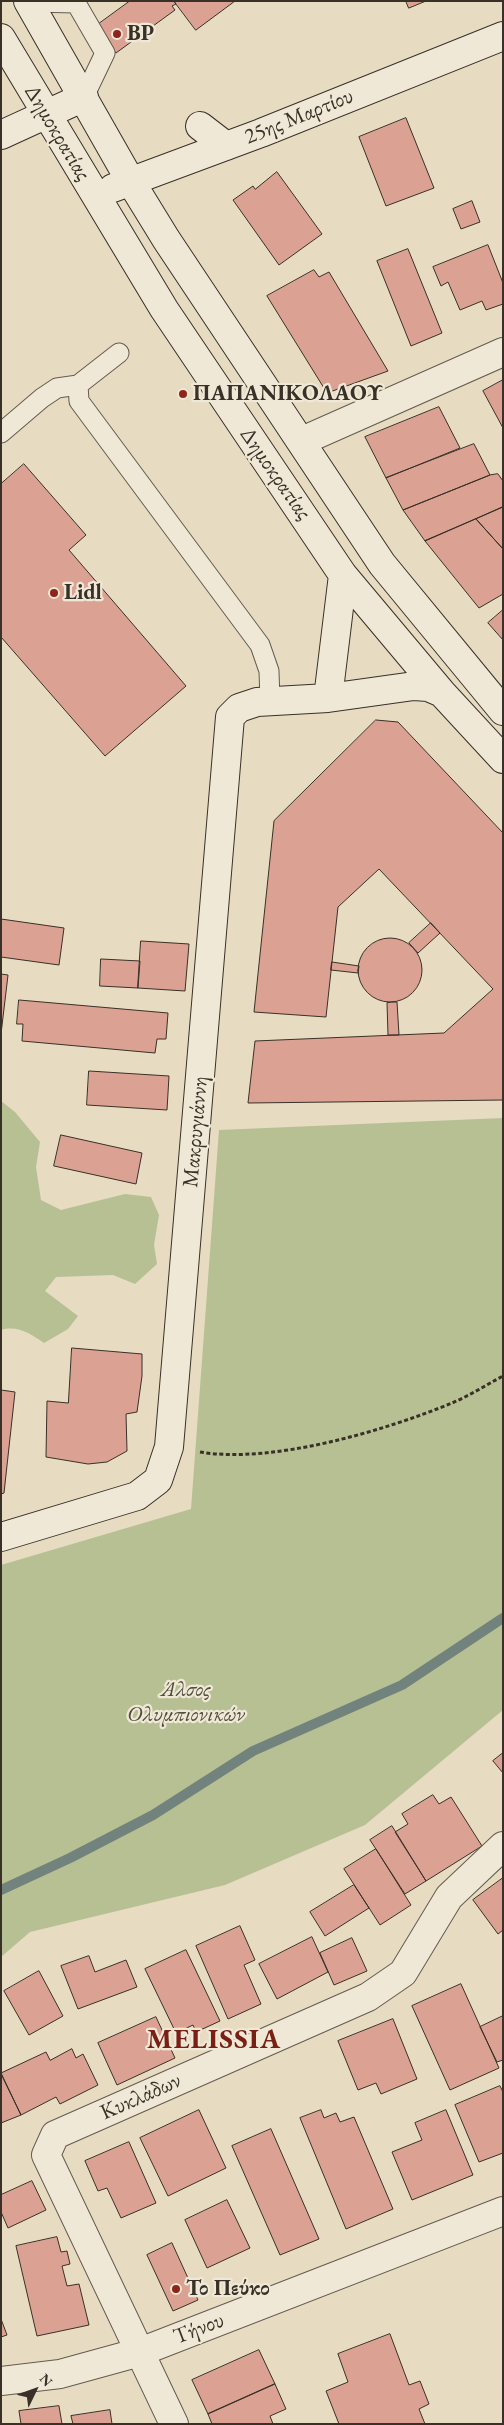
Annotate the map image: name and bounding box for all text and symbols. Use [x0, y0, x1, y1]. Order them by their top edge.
place label: BP [127, 21, 154, 47]
marker: BP [111, 28, 123, 40]
street label: Δημοκρατίας [18, 80, 96, 186]
street label: 25ης Μαρτίου [241, 83, 357, 151]
place label: ΠΑΠΑΝΙΚΟΛΑΟΥ [193, 381, 383, 407]
marker: ΠΑΠΑΝΙΚΟΛΑΟΥ [177, 388, 189, 400]
street label: Δημοκρατίας [233, 423, 317, 525]
place label: Lidl [64, 580, 102, 606]
marker: Lidl [48, 587, 60, 599]
street label: Μακρυγιάννη [178, 1075, 214, 1189]
park label: Άλσος Ολυμπιονικών [127, 1677, 245, 1728]
district label: MELISSIA [146, 2023, 282, 2057]
street label: Κυκλάδων [97, 2068, 185, 2126]
place label: Το Πεύκο [186, 2276, 270, 2302]
marker: Το Πεύκο [170, 2283, 182, 2295]
street label: Τήνου [170, 2307, 228, 2351]
north arrow [10, 2365, 60, 2415]
text: N [36, 2370, 57, 2390]

